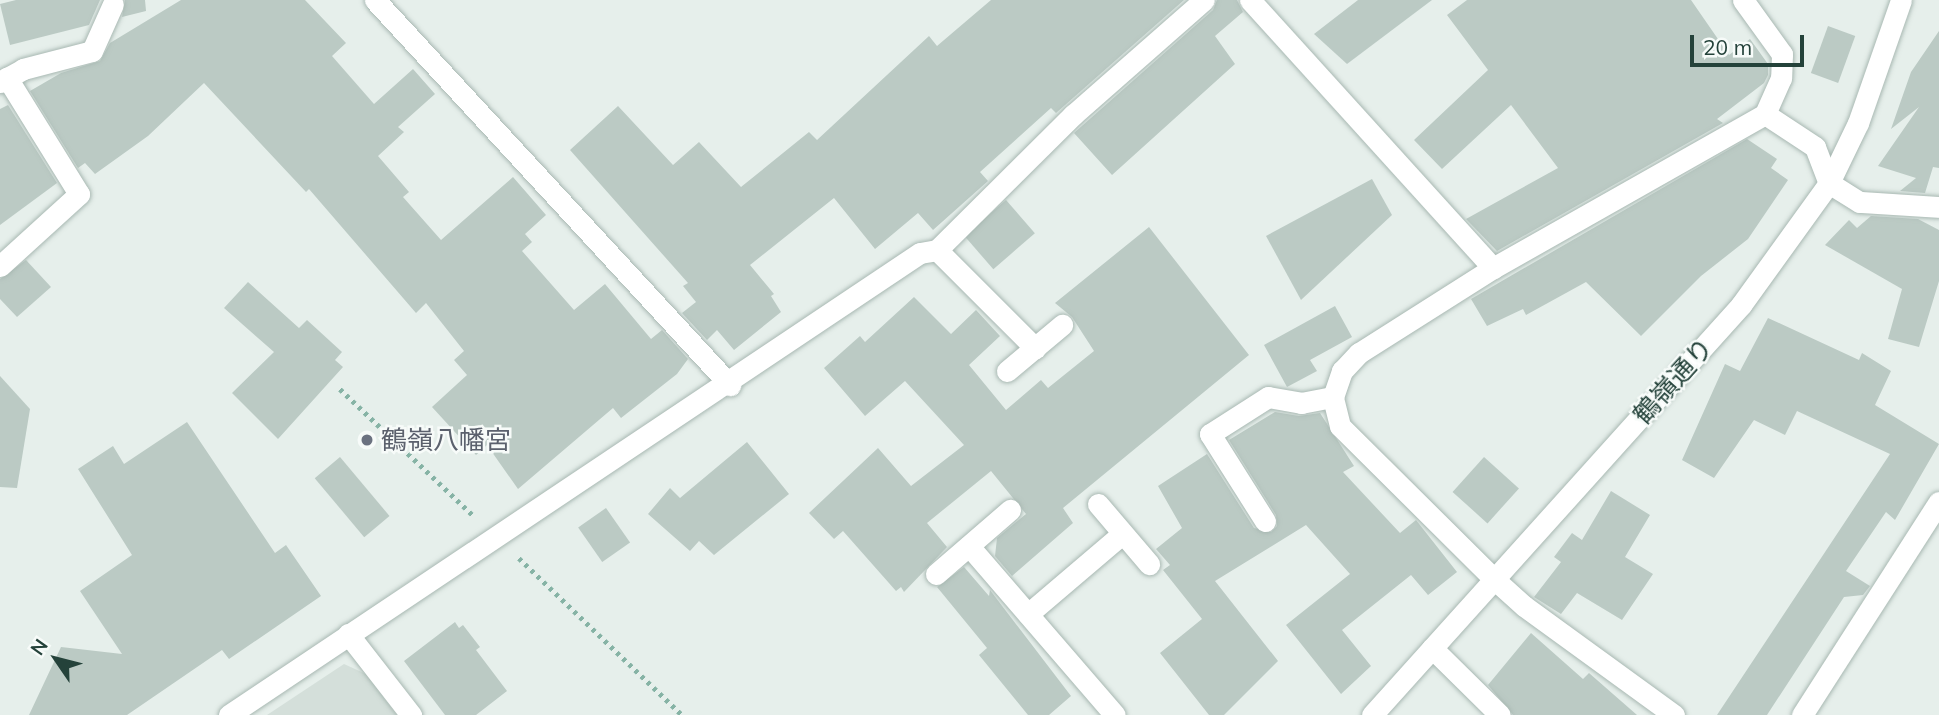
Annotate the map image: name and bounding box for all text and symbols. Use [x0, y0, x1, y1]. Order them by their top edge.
scale bar [1694, 21, 1808, 65]
text: 20 m [1703, 34, 1752, 60]
street label: 鶴嶺通り [1627, 332, 1719, 430]
place label: 鶴嶺八幡宮 [381, 424, 511, 456]
marker: 鶴嶺八幡宮 [359, 432, 375, 448]
north arrow [21, 624, 91, 694]
text: N [25, 634, 53, 660]

